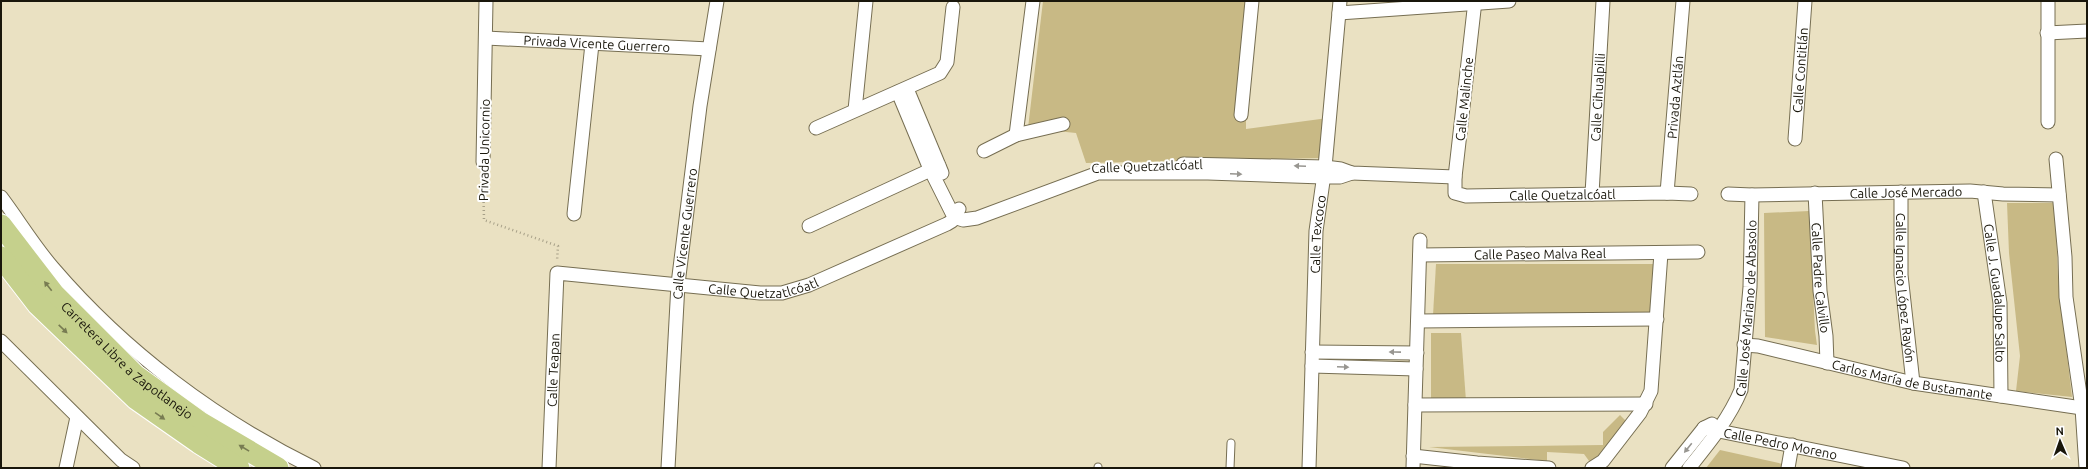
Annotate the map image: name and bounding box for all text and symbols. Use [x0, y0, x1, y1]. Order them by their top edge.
street label: Calle Contitlán [1790, 27, 1810, 113]
street label: Privada Vicente Guerrero [523, 33, 670, 54]
street label: Calle Cihualpilli [1588, 53, 1607, 142]
street label: Privada Aztlán [1665, 55, 1685, 140]
street label: Calle Malinche [1453, 56, 1475, 142]
street label: Privada Unicornio [476, 99, 492, 201]
street label: Calle Quetzatlcóatl [1091, 157, 1204, 176]
one-way arrow [1294, 162, 1306, 169]
street label: Calle Vicente Guerrero [670, 167, 699, 300]
one-way arrow [1230, 171, 1243, 177]
street label: Calle José Mercado [1849, 184, 1962, 200]
street label: Calle Quetzalcóatl [1509, 187, 1616, 203]
street label: Calle Texcoco [1308, 194, 1328, 274]
street label: Calle Ignacio López Rayón [1894, 213, 1918, 363]
street label: Calle José Mariano de Abasolo [1732, 220, 1758, 399]
street label: Calle Padre Calvillo [1810, 222, 1833, 334]
street label: Calle J. Guadalupe Salto [1982, 223, 2008, 363]
street label: Calle Paseo Malva Real [1474, 246, 1607, 261]
street label: Calle Quetzatlcóatl [708, 275, 821, 300]
one-way arrow [44, 280, 52, 291]
street label: Carretera Libre a Zapotlanejo [59, 299, 196, 422]
one-way arrow [58, 324, 68, 334]
street label: Calle Teapan [545, 333, 562, 407]
one-way arrow [1388, 349, 1401, 355]
street label: Carlos María de Bustamante [1830, 357, 1994, 402]
one-way arrow [1337, 364, 1350, 370]
one-way arrow [154, 412, 165, 420]
north arrow [2040, 421, 2080, 461]
street label: Calle Pedro Moreno [1722, 425, 1838, 462]
text: N [2055, 425, 2064, 437]
one-way arrow [1684, 443, 1692, 453]
one-way arrow [238, 445, 250, 452]

